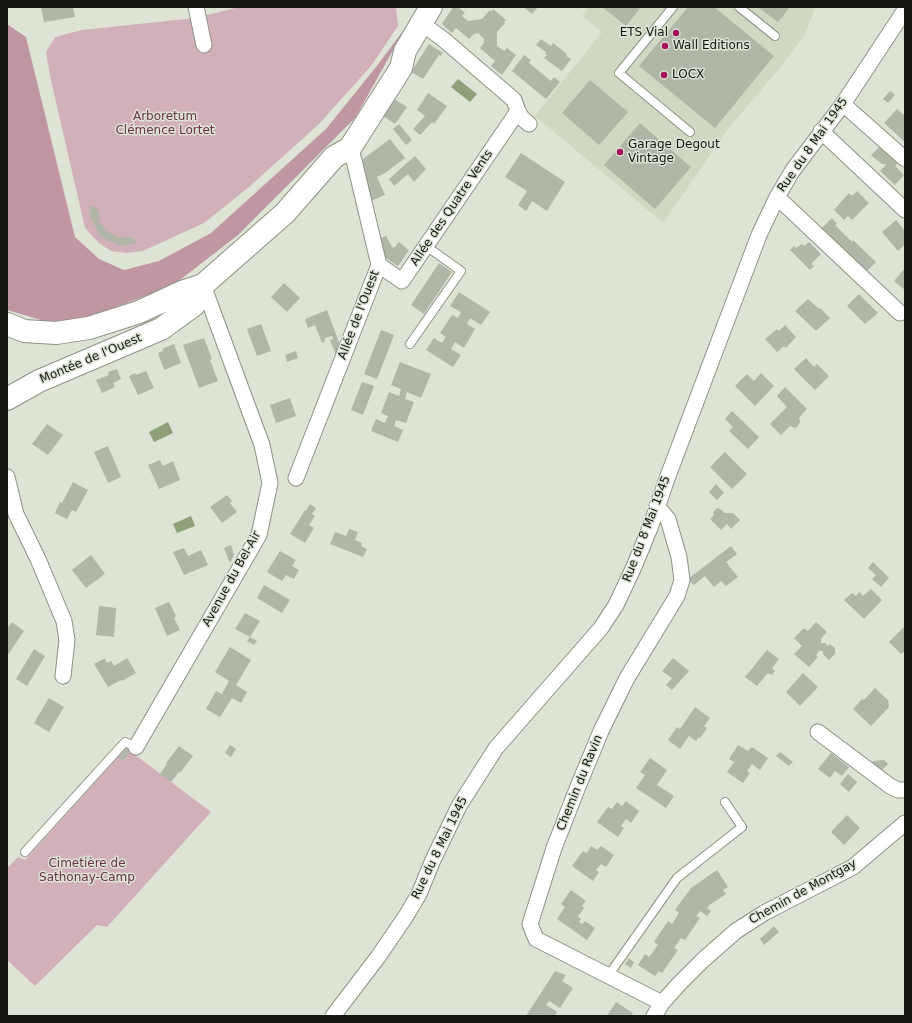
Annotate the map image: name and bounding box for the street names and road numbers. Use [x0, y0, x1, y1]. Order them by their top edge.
street label: Rue du 8 Mai 1945 [775, 95, 851, 195]
street label: Allée des Quatre Vents [408, 147, 496, 269]
street label: Allée de l'Ouest [335, 268, 383, 362]
street label: Montée de l'Ouest [38, 331, 144, 387]
street label: Rue du 8 Mai 1945 [620, 474, 674, 584]
street label: Avenue du Bel-Air [200, 529, 264, 629]
street label: Chemin du Ravin [554, 733, 606, 833]
street label: Rue du 8 Mai 1945 [409, 794, 471, 902]
street label: Chemin de Montgay [747, 856, 859, 928]

